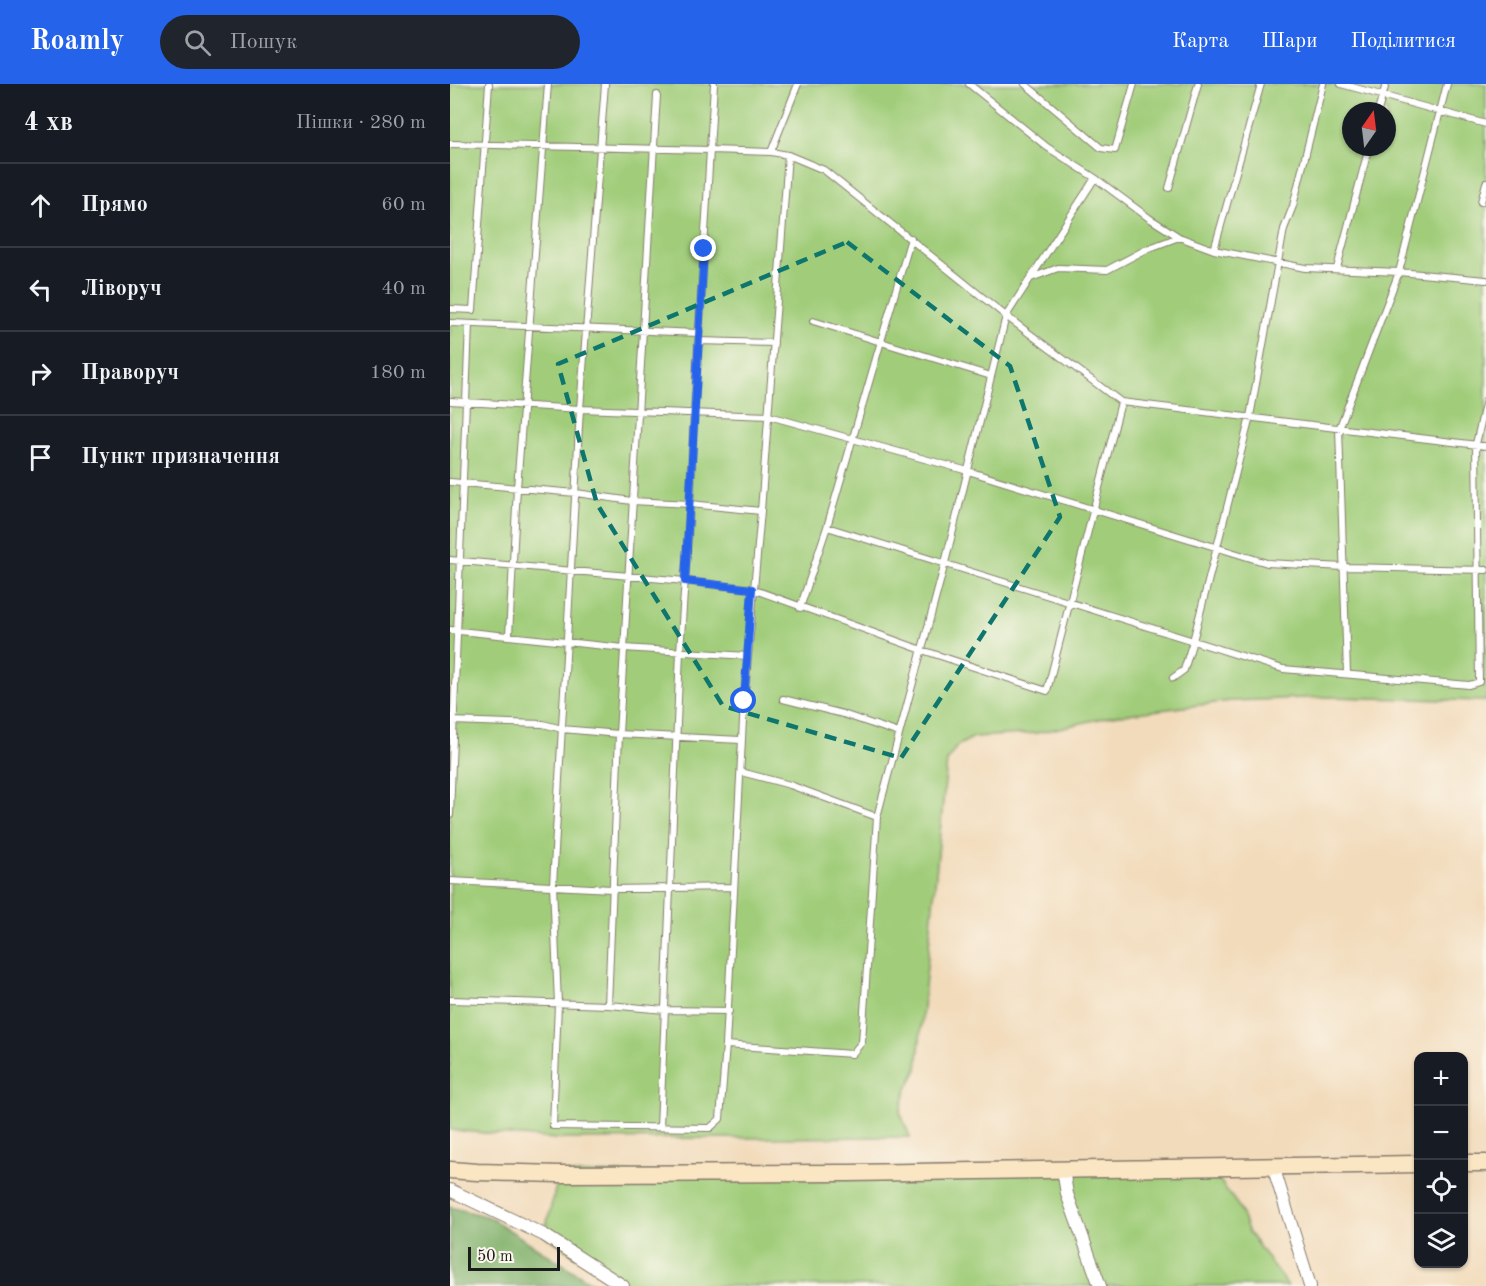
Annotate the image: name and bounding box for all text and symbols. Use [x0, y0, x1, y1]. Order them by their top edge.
search box [160, 15, 580, 69]
icon: search [181, 26, 214, 59]
text: Roamly [30, 28, 124, 56]
text: Пошук [229, 31, 297, 53]
text: Карта [1172, 31, 1229, 52]
text: Шари [1262, 31, 1317, 52]
text: Поділитися [1350, 31, 1456, 52]
north arrow [1342, 102, 1396, 156]
text: 4 хв [24, 110, 73, 136]
text: Пішки · 280 m [296, 113, 426, 133]
icon: ahead [24, 189, 57, 222]
text: Прямо [81, 194, 148, 216]
text: 60 m [381, 195, 426, 215]
route end [690, 235, 716, 261]
icon: left [24, 273, 57, 306]
text: Ліворуч [81, 278, 162, 300]
text: 40 m [381, 279, 426, 299]
icon: right [24, 357, 57, 390]
text: Праворуч [81, 362, 179, 384]
text: 180 m [370, 363, 426, 383]
icon: arrive [24, 441, 57, 474]
text: Пункт призначення [81, 446, 280, 468]
route start [730, 687, 756, 713]
map controls [1414, 1052, 1468, 1268]
button: + [1414, 1052, 1468, 1106]
button: − [1414, 1106, 1468, 1160]
button: locate [1414, 1160, 1468, 1214]
button: layers [1414, 1214, 1468, 1268]
scale bar [468, 1244, 560, 1272]
text: 50 m [477, 1249, 513, 1265]

